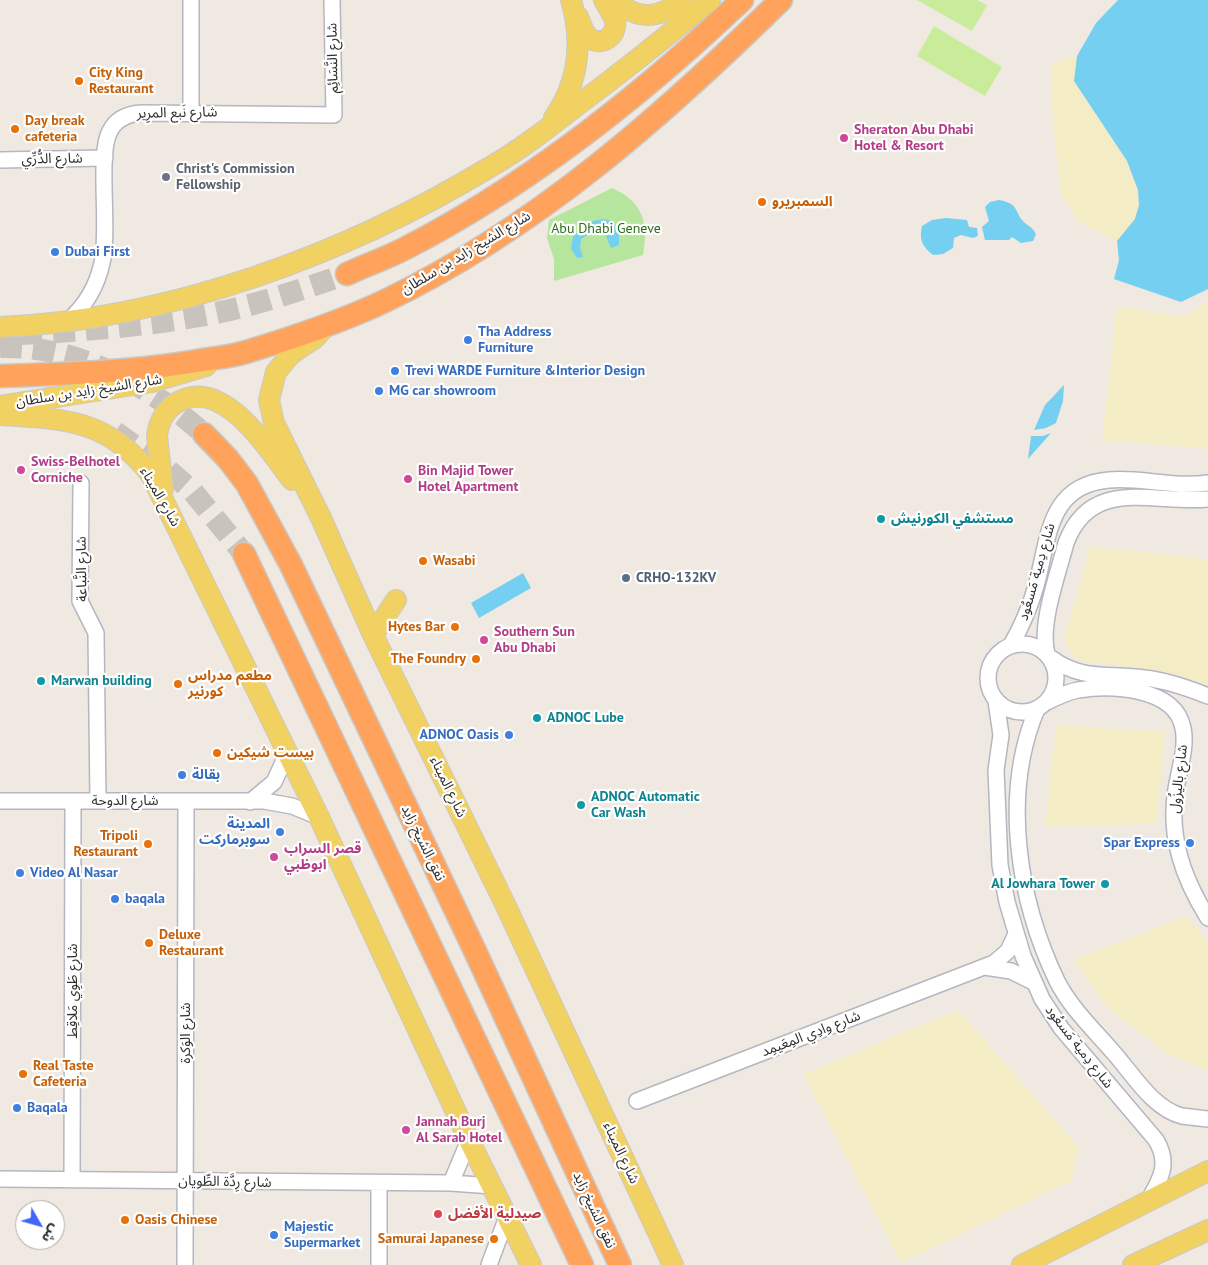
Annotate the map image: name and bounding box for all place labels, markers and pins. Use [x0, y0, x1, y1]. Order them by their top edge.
place label: City King Restaurant [89, 65, 154, 98]
marker: City King Restaurant [73, 75, 85, 87]
place label: Day break cafeteria [25, 113, 85, 146]
place label: Sheraton Abu Dhabi Hotel & Resort [854, 122, 973, 154]
marker: Day break cafeteria [9, 123, 21, 135]
marker: Sheraton Abu Dhabi Hotel & Resort [838, 132, 850, 144]
place label: Christ's Commission Fellowship [176, 161, 295, 193]
marker: Christ's Commission Fellowship [160, 171, 172, 183]
place label: السمبريرو [772, 194, 833, 210]
marker: السمبريرو [756, 196, 768, 208]
place label: Dubai First [65, 244, 130, 260]
marker: Dubai First [49, 246, 61, 258]
place label: Tha Address Furniture [478, 324, 551, 357]
marker: Tha Address Furniture [462, 334, 474, 346]
place label: Trevi WARDE Furniture &Interior Design [405, 363, 645, 379]
marker: Trevi WARDE Furniture &Interior Design [389, 365, 401, 377]
place label: MG car showroom [389, 383, 496, 399]
marker: MG car showroom [373, 385, 385, 397]
place label: Swiss-Belhotel Corniche [31, 454, 120, 487]
place label: Bin Majid Tower Hotel Apartment [418, 463, 518, 496]
marker: Swiss-Belhotel Corniche [15, 464, 27, 476]
marker: Bin Majid Tower Hotel Apartment [402, 473, 414, 485]
place label: مستشفي الكورنيش [891, 511, 1014, 527]
marker: مستشفي الكورنيش [875, 513, 887, 525]
place label: Wasabi [433, 553, 475, 569]
marker: Wasabi [417, 555, 429, 567]
place label: CRHO-132KV [636, 570, 716, 586]
marker: CRHO-132KV [620, 572, 632, 584]
place label: Hytes Bar [388, 619, 445, 635]
marker: Hytes Bar [449, 621, 461, 633]
place label: Southern Sun Abu Dhabi [494, 624, 575, 656]
marker: Southern Sun Abu Dhabi [478, 634, 490, 646]
place label: The Foundry [391, 651, 466, 667]
marker: The Foundry [470, 653, 482, 665]
place label: مطعم مدراس كورنير [188, 668, 272, 700]
place label: Marwan building [51, 673, 152, 689]
marker: Marwan building [35, 675, 47, 687]
marker: مطعم مدراس كورنير [172, 678, 184, 690]
place label: ADNOC Lube [547, 710, 624, 726]
marker: ADNOC Lube [531, 712, 543, 724]
place label: ADNOC Oasis [420, 727, 499, 743]
marker: ADNOC Oasis [503, 729, 515, 741]
place label: بيست شيكين [227, 745, 314, 761]
marker: بيست شيكين [211, 747, 223, 759]
place label: بقالة [192, 767, 220, 783]
marker: بقالة [176, 769, 188, 781]
place label: ADNOC Automatic Car Wash [591, 789, 700, 822]
marker: ADNOC Automatic Car Wash [575, 799, 587, 811]
place label: المدينة سوبرماركت [199, 816, 270, 849]
marker: المدينة سوبرماركت [274, 826, 286, 838]
place label: Tripoli Restaurant [73, 828, 138, 860]
place label: Spar Express [1104, 835, 1180, 851]
marker: Spar Express [1184, 837, 1196, 849]
marker: Tripoli Restaurant [142, 838, 154, 850]
place label: قصر السراب ابوظبي [284, 841, 361, 874]
marker: قصر السراب ابوظبي [268, 851, 280, 863]
place label: Video Al Nasar [30, 865, 118, 881]
marker: Video Al Nasar [14, 867, 26, 879]
place label: Al Jowhara Tower [991, 876, 1095, 892]
marker: Al Jowhara Tower [1099, 878, 1111, 890]
place label: baqala [125, 891, 165, 907]
marker: baqala [109, 893, 121, 905]
place label: Deluxe Restaurant [159, 927, 224, 960]
marker: Deluxe Restaurant [143, 937, 155, 949]
place label: Real Taste Cafeteria [33, 1058, 94, 1090]
marker: Real Taste Cafeteria [17, 1068, 29, 1080]
place label: Baqala [27, 1100, 68, 1116]
marker: Baqala [11, 1102, 23, 1114]
place label: Jannah Burj Al Sarab Hotel [416, 1114, 502, 1146]
marker: Jannah Burj Al Sarab Hotel [400, 1124, 412, 1136]
place label: صيدلية الأفضل [448, 1206, 541, 1222]
marker: صيدلية الأفضل [432, 1208, 444, 1220]
place label: Oasis Chinese [135, 1212, 217, 1228]
marker: Oasis Chinese [119, 1214, 131, 1226]
place label: Majestic Supermarket [284, 1219, 360, 1252]
marker: Majestic Supermarket [268, 1229, 280, 1241]
place label: Samurai Japanese [378, 1231, 484, 1247]
marker: Samurai Japanese [488, 1233, 500, 1245]

